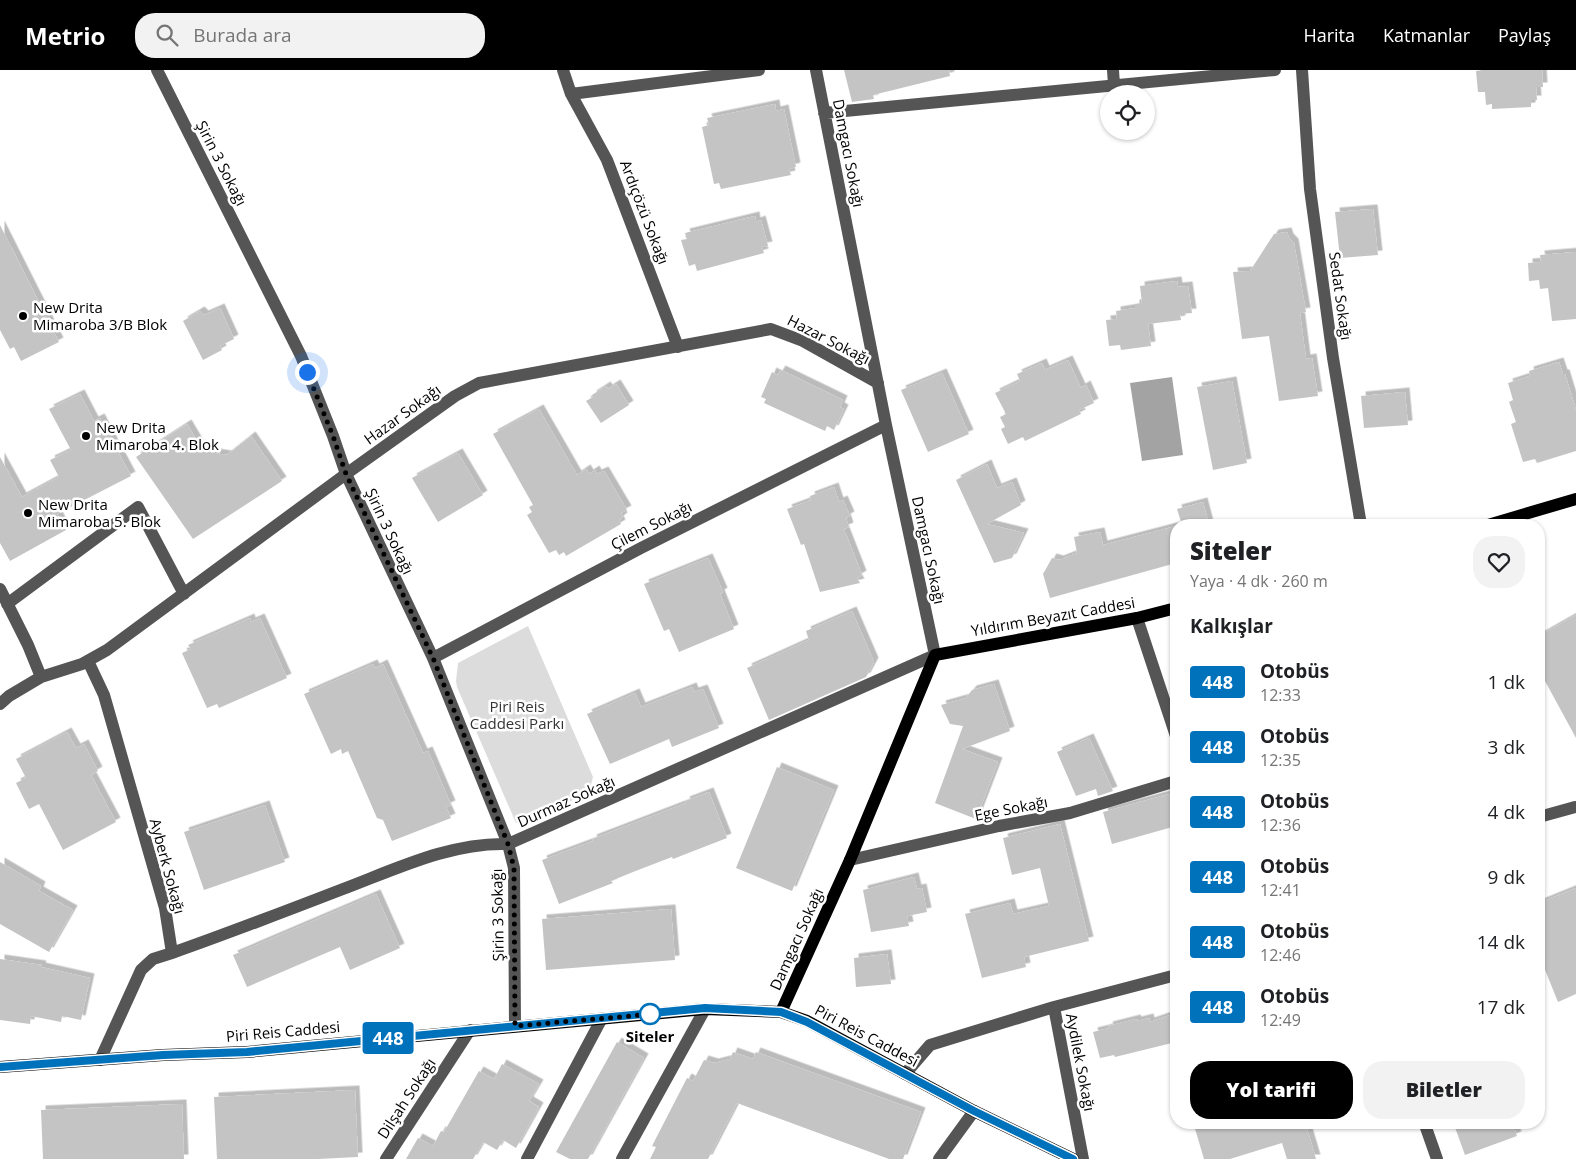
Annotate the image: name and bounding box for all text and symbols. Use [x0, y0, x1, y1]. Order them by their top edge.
search box [135, 13, 485, 58]
text: Metrio [25, 19, 105, 52]
icon: search [153, 21, 181, 49]
text: Burada ara [193, 22, 292, 48]
text: Harita [1303, 23, 1355, 47]
text: Katmanlar [1383, 23, 1470, 47]
text: Paylaş [1498, 23, 1551, 47]
map controls [1100, 85, 1155, 140]
button: locate [1100, 85, 1155, 140]
street label: Damgacı Sokağı [829, 97, 869, 209]
street label: Şirin 3 Sokağı [192, 117, 252, 209]
street label: Ardıçözü Sokağı [616, 157, 674, 267]
street label: Sedat Sokağı [1325, 251, 1357, 341]
place label: New Drita Mimaroba 3/B Blok [33, 297, 167, 334]
marker: New Drita Mimaroba 3/B Blok [17, 310, 29, 322]
street label: Hazar Sokağı [784, 310, 874, 368]
your location [295, 360, 320, 385]
street label: Hazar Sokağı [360, 379, 444, 449]
place label: New Drita Mimaroba 4. Blok [96, 417, 219, 454]
marker: New Drita Mimaroba 4. Blok [80, 430, 92, 442]
street label: Şirin 3 Sokağı [361, 485, 419, 577]
place label: New Drita Mimaroba 5. Blok [38, 494, 161, 531]
street label: Damgacı Sokağı [908, 494, 950, 606]
street label: Çilem Sokağı [607, 496, 695, 554]
marker: New Drita Mimaroba 5. Blok [22, 507, 34, 519]
text: Siteler [1190, 534, 1271, 567]
button: heart [1473, 536, 1525, 588]
text: Yaya · 4 dk · 260 m [1190, 570, 1328, 592]
street label: Yıldırım Beyazıt Caddesi [969, 592, 1137, 640]
text: Kalkışlar [1190, 613, 1273, 639]
text: Otobüs [1260, 658, 1329, 684]
text: 1 dk [1488, 669, 1525, 695]
text: 448 [1202, 670, 1233, 694]
text: 12:33 [1260, 684, 1301, 706]
park label: Piri Reis Caddesi Parkı [470, 696, 564, 733]
text: Otobüs [1260, 723, 1329, 749]
text: 3 dk [1488, 734, 1525, 760]
text: 448 [1202, 735, 1233, 759]
text: 12:35 [1260, 749, 1301, 771]
street label: Durmaz Sokağı [514, 771, 618, 831]
text: Otobüs [1260, 788, 1329, 814]
street label: Ege Sokağı [973, 791, 1049, 825]
text: 4 dk [1488, 799, 1525, 825]
text: 448 [1202, 800, 1233, 824]
text: 12:36 [1260, 814, 1301, 836]
street label: Ayberk Sokağı [146, 816, 190, 916]
text: Otobüs [1260, 853, 1329, 879]
text: 9 dk [1488, 864, 1525, 890]
text: 448 [1202, 865, 1233, 889]
street label: Şirin 3 Sokağı [486, 868, 508, 962]
text: 12:41 [1260, 879, 1301, 901]
street label: Damgacı Sokağı [765, 885, 827, 993]
text: Otobüs [1260, 918, 1329, 944]
text: 14 dk [1477, 929, 1525, 955]
text: 448 [1202, 930, 1233, 954]
text: 12:46 [1260, 944, 1301, 966]
text: Otobüs [1260, 983, 1329, 1009]
text: 17 dk [1477, 994, 1525, 1020]
text: 448 [1202, 995, 1233, 1019]
street label: Piri Reis Caddesi [812, 999, 922, 1071]
marker: Siteler [639, 1003, 661, 1025]
text: 12:49 [1260, 1009, 1301, 1031]
street label: Aydilek Sokağı [1062, 1011, 1100, 1113]
street label: Piri Reis Caddesi [225, 1016, 341, 1046]
line badge: 448 [359, 1022, 417, 1054]
text: 448 [373, 1026, 403, 1050]
place label: Siteler [626, 1026, 674, 1046]
street label: Dilşah Sokağı [372, 1054, 440, 1142]
button: Yol tarifi [1190, 1061, 1353, 1119]
button: Biletler [1363, 1061, 1525, 1119]

